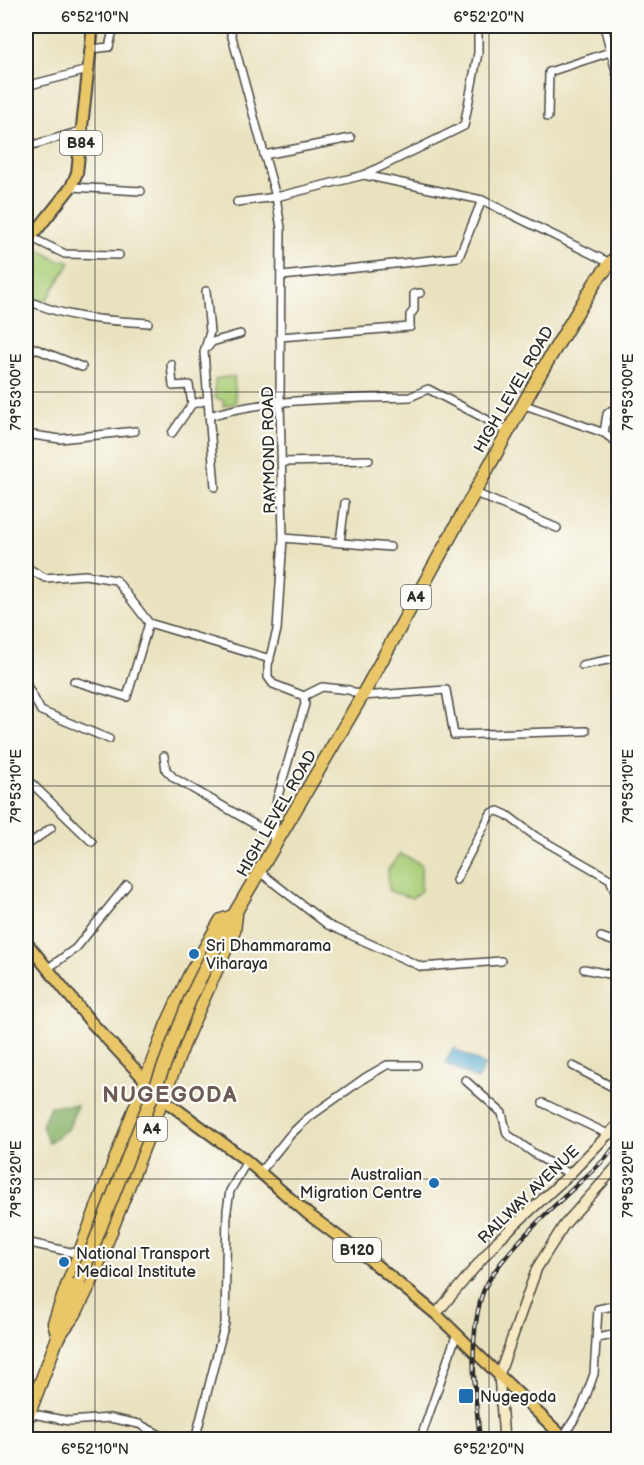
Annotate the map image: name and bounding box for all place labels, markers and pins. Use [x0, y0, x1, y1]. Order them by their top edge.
place label: Sri Dhammarama Viharaya [206, 937, 331, 974]
marker: Sri Dhammarama Viharaya [187, 947, 201, 961]
place label: Australian Migration Centre [300, 1166, 422, 1203]
marker: Australian Migration Centre [427, 1176, 441, 1190]
place label: National Transport Medical Institute [76, 1245, 210, 1282]
marker: National Transport Medical Institute [57, 1255, 71, 1269]
marker: Nugegoda [457, 1387, 475, 1405]
place label: Nugegoda [480, 1388, 556, 1407]

